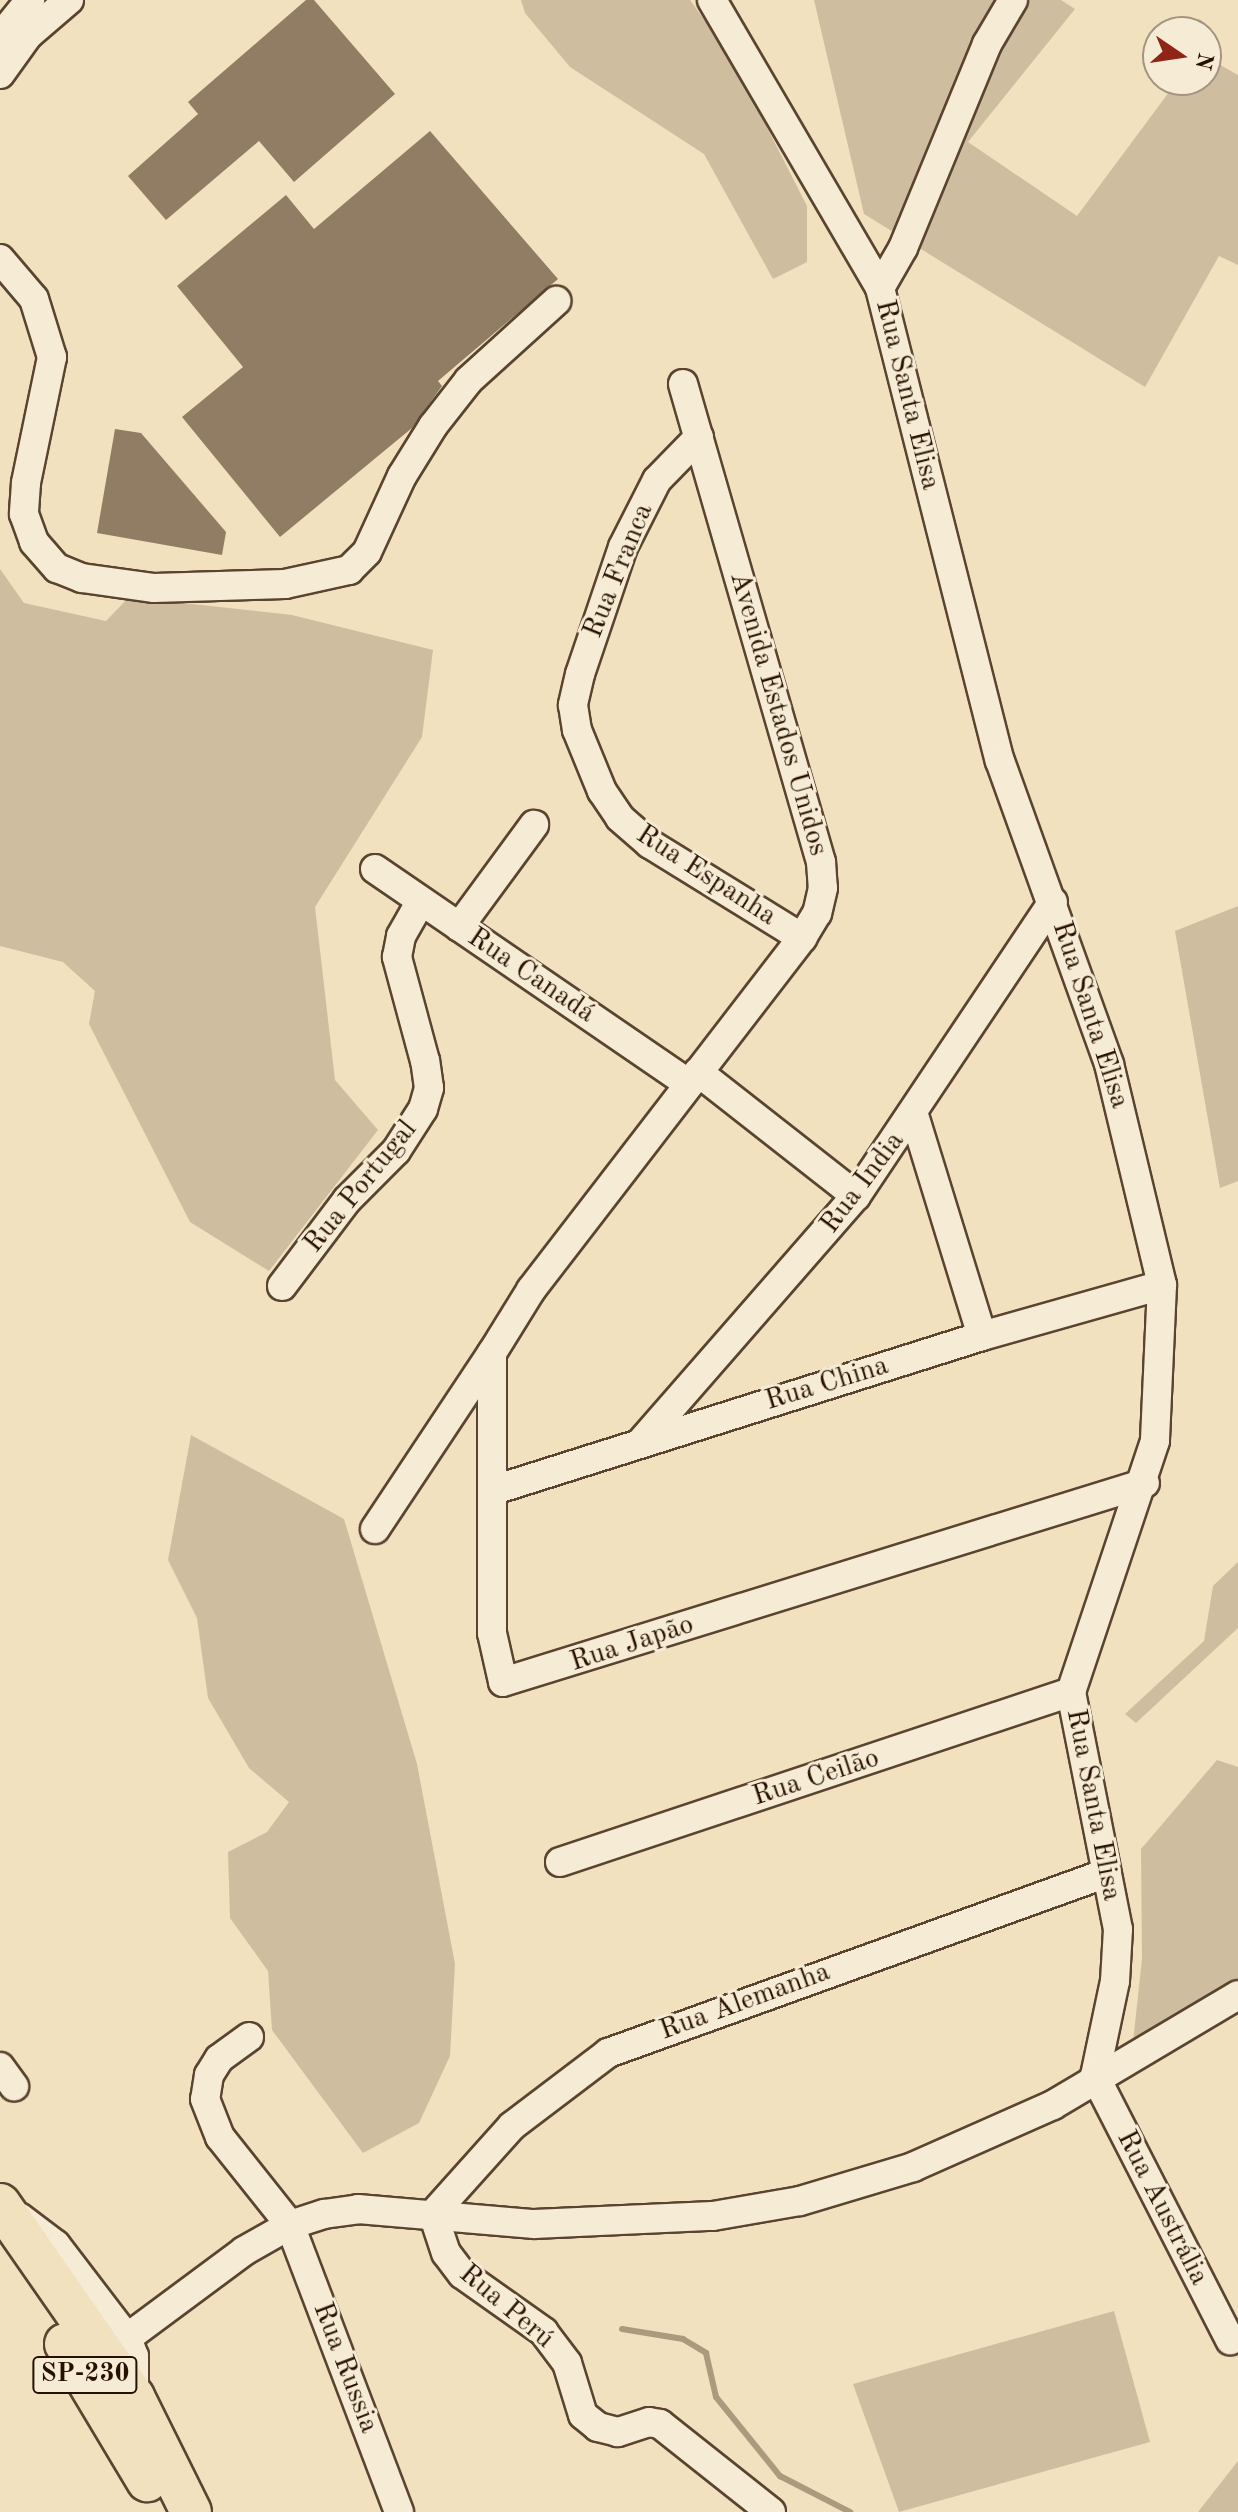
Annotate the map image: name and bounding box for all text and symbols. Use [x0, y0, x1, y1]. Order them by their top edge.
north arrow [1142, 16, 1222, 96]
text: N [1191, 50, 1216, 72]
street label: Rua Santa Elisa [867, 296, 947, 494]
street label: Rua Franca [577, 499, 661, 643]
street label: Avenida Estados Unidos [721, 568, 835, 860]
street label: Rua Espanha [629, 818, 783, 934]
street label: Rua Santa Elisa [1044, 917, 1136, 1113]
street label: Rua Canadá [461, 921, 601, 1031]
street label: Rua Portugal [297, 1114, 425, 1260]
street label: Rua India [814, 1125, 912, 1241]
street label: Rua China [761, 1349, 893, 1419]
street label: Rua Japão [566, 1608, 698, 1680]
street label: Rua Santa Elisa [1058, 1706, 1128, 1904]
street label: Rua Ceilão [748, 1742, 884, 1814]
street label: Rua Alemanha [655, 1956, 835, 2048]
street label: Rua Austrália [1109, 2125, 1215, 2291]
street label: Rua Perú [452, 2258, 560, 2356]
street label: Rua Russia [305, 2298, 385, 2438]
road number: SP-230 [31, 2353, 139, 2397]

